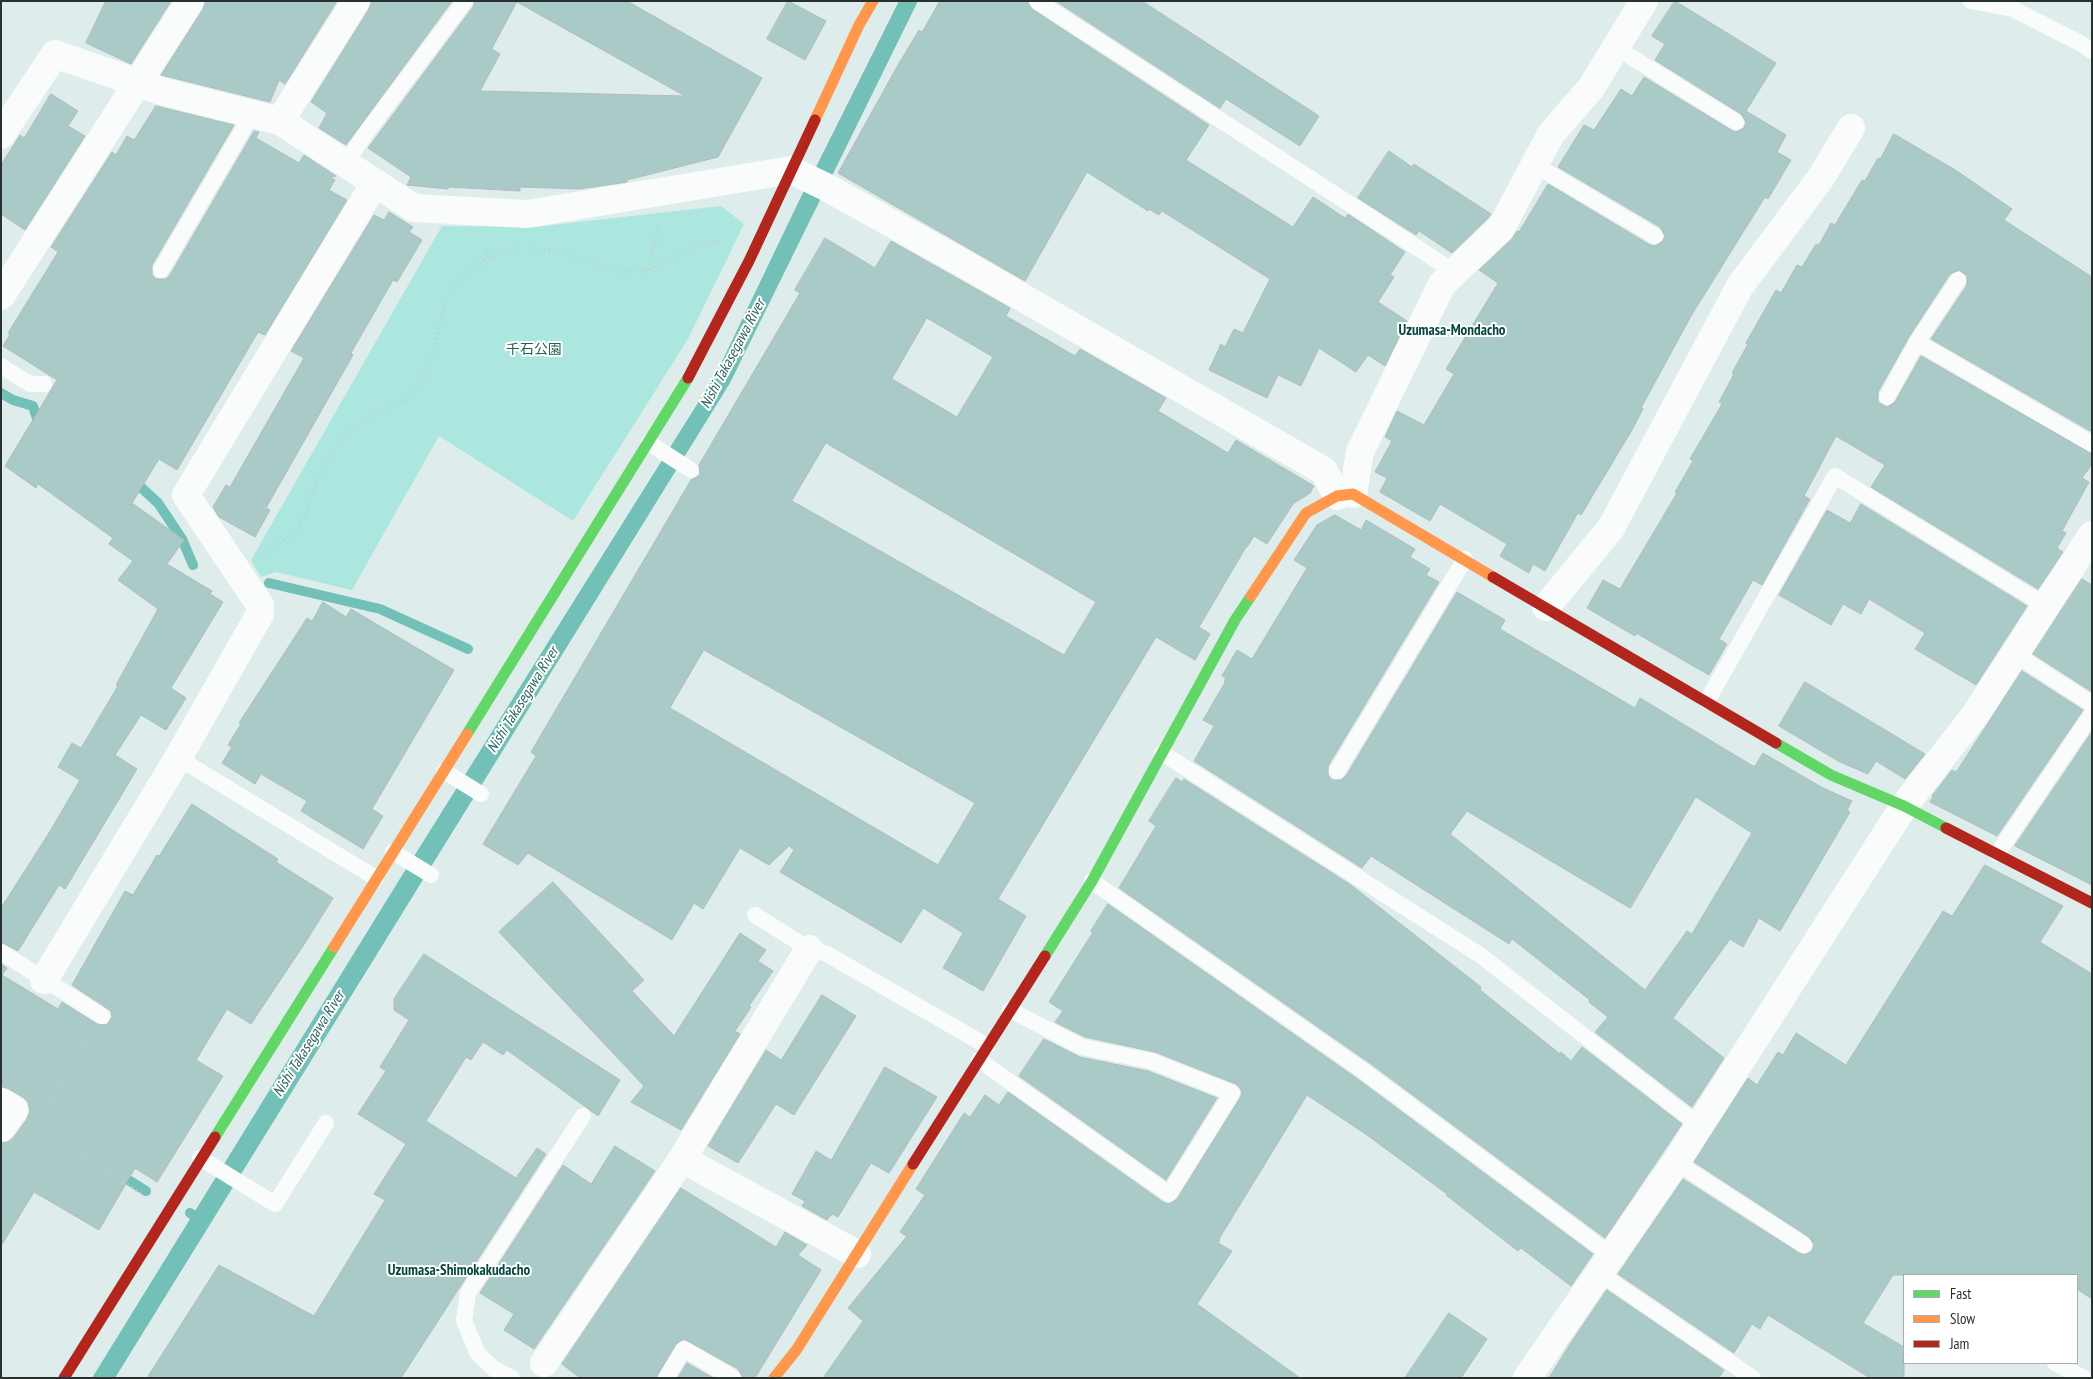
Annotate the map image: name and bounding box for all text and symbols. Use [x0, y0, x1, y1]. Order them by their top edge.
water label: Nishi Takasegawa River [697, 296, 769, 412]
district label: Uzumasa-Mondacho [1398, 322, 1506, 340]
park label: 千石公園 [506, 342, 562, 358]
water label: Nishi Takasegawa River [483, 644, 563, 756]
water label: Nishi Takasegawa River [269, 988, 349, 1100]
district label: Uzumasa-Shimokakudacho [388, 1262, 530, 1280]
legend [1903, 1274, 2078, 1364]
text: Fast [1950, 1284, 1971, 1303]
text: Slow [1950, 1309, 1975, 1328]
text: Jam [1950, 1334, 1969, 1353]

